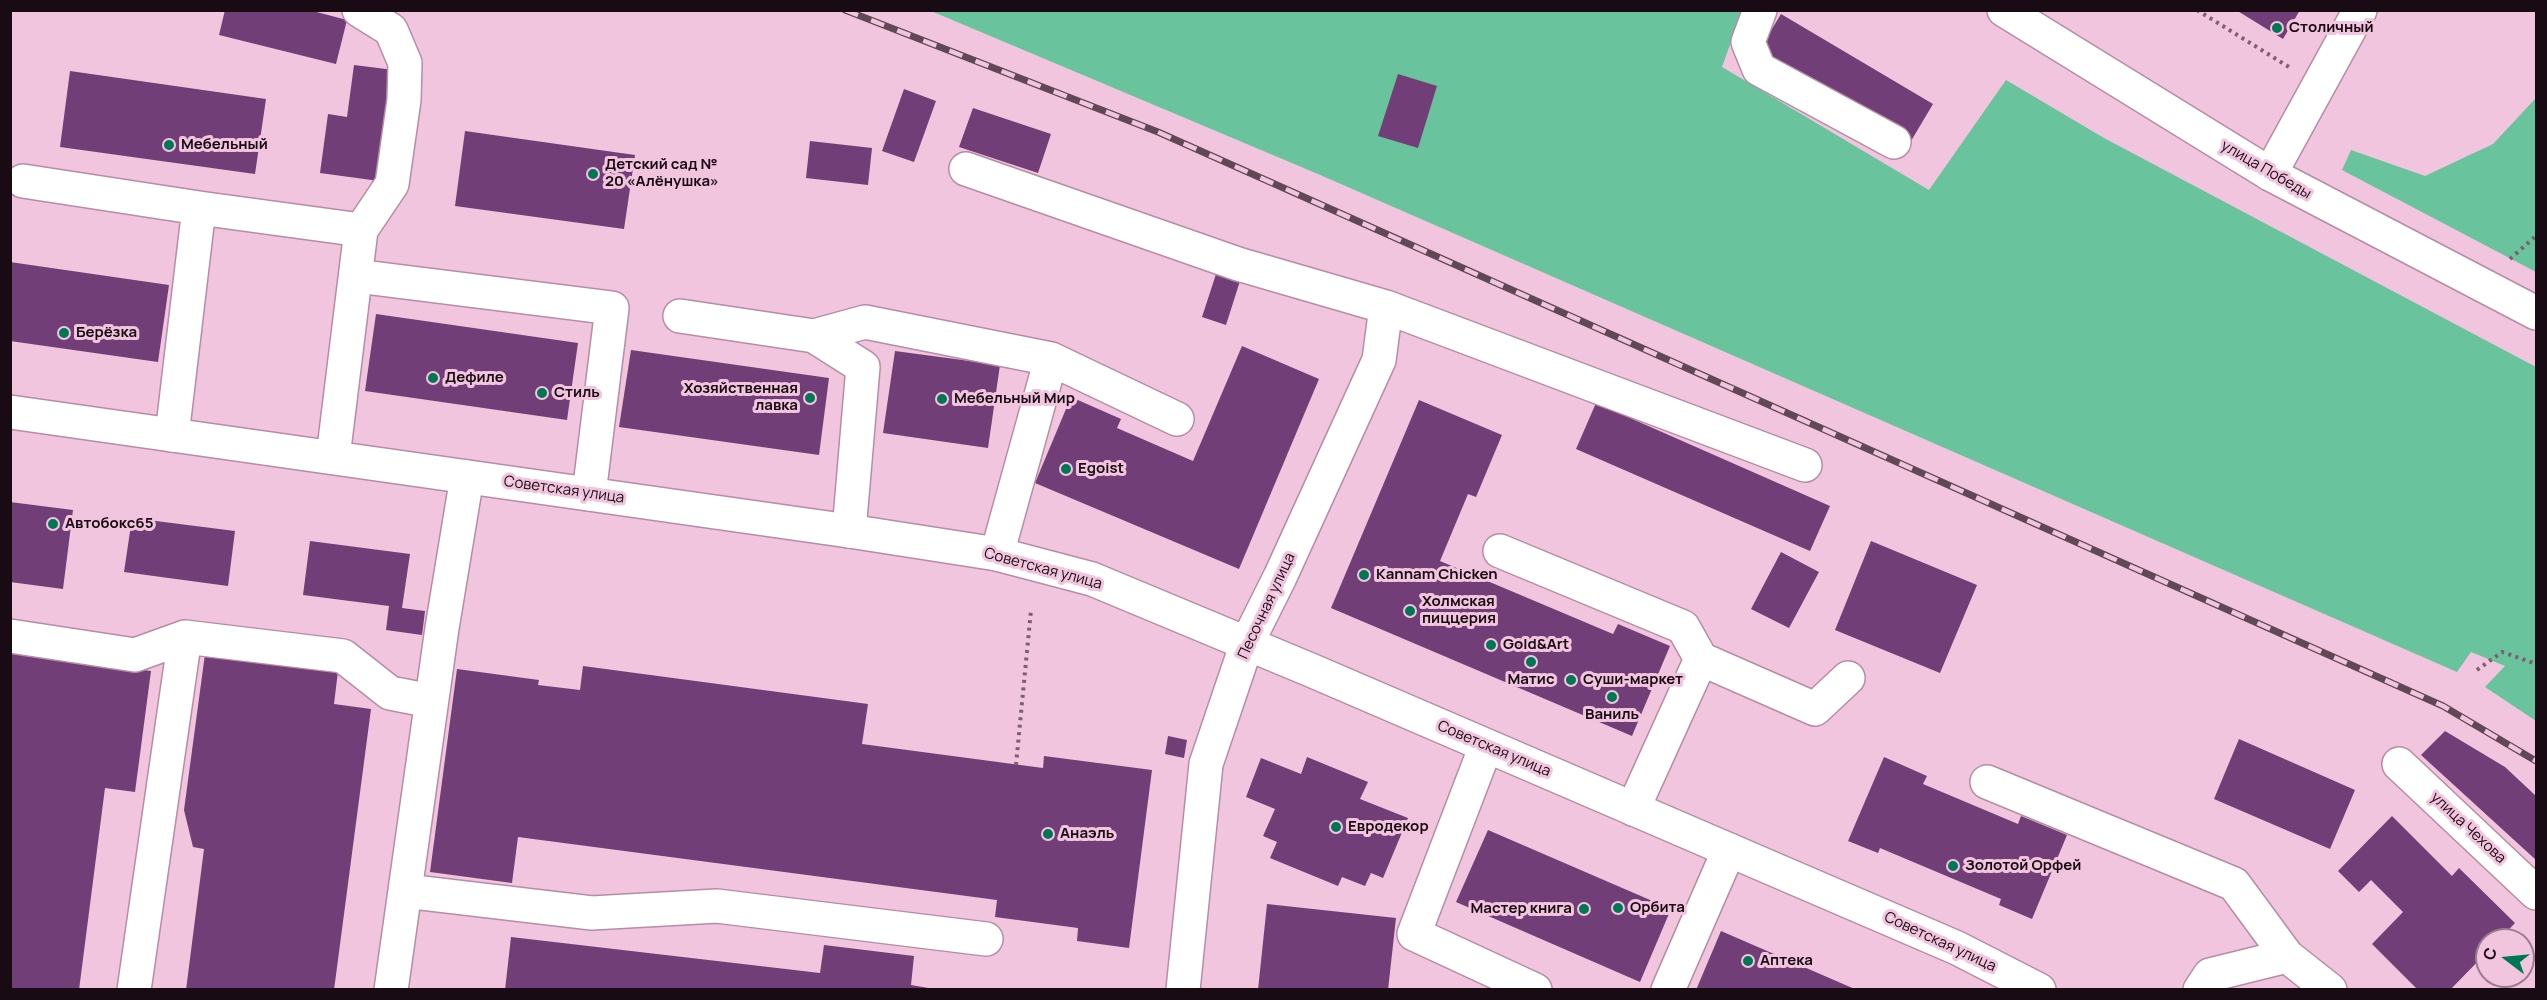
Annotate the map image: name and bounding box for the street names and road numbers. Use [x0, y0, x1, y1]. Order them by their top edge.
street label: улица Победы [2218, 137, 2314, 203]
street label: Советская улица [503, 473, 625, 507]
street label: Советская улица [982, 545, 1104, 593]
street label: Песочная улица [1235, 550, 1299, 662]
street label: Советская улица [1435, 717, 1553, 781]
street label: улица Чехова [2427, 789, 2509, 867]
street label: Советская улица [1881, 908, 1999, 976]

